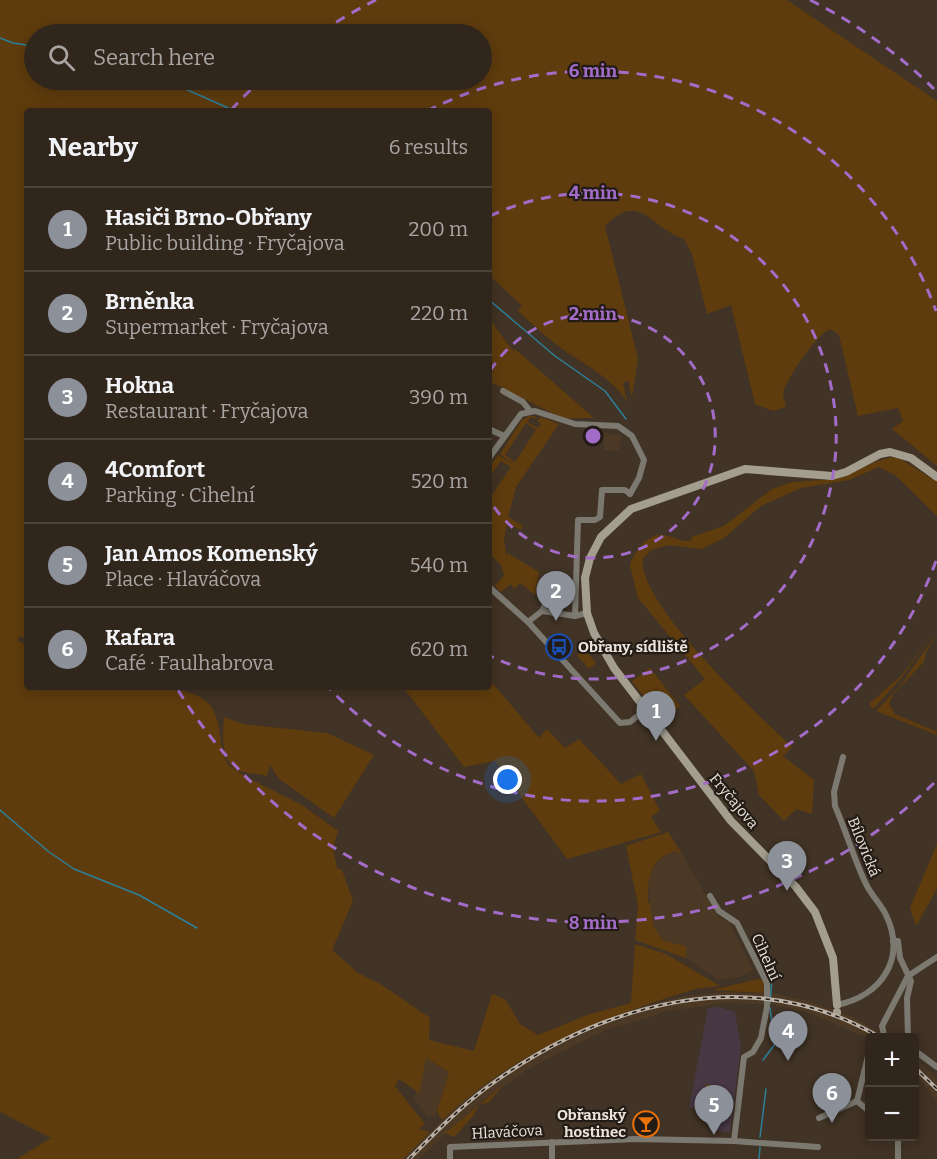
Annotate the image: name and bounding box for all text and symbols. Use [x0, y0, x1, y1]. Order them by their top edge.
search box [24, 24, 492, 90]
icon: search [45, 41, 78, 74]
text: Search here [93, 44, 215, 71]
text: 6 min [569, 60, 618, 82]
text: Nearby [48, 132, 138, 163]
text: 6 results [389, 135, 468, 159]
text: 4 min [569, 182, 618, 204]
text: Hasiči Brno-Obřany [105, 204, 312, 231]
text: 1 [63, 217, 72, 241]
text: 200 m [408, 217, 468, 241]
text: Public building · Fryčajova [105, 231, 345, 255]
text: Brněnka [105, 288, 194, 315]
text: 2 [62, 301, 73, 325]
text: 220 m [410, 301, 468, 325]
text: 2 min [569, 303, 617, 325]
text: Supermarket · Fryčajova [105, 315, 329, 339]
text: Hokna [105, 372, 174, 399]
text: 3 [62, 385, 73, 409]
text: 390 m [409, 385, 468, 409]
text: Restaurant · Fryčajova [105, 399, 309, 423]
centre of rings [583, 426, 603, 446]
text: 4Comfort [105, 456, 205, 483]
text: 4 [61, 469, 74, 493]
text: 520 m [411, 469, 468, 493]
text: Parking · Cihelní [105, 483, 255, 507]
text: Jan Amos Komenský [105, 540, 318, 567]
text: 5 [62, 553, 73, 577]
text: 540 m [410, 553, 468, 577]
text: Place · Hlaváčova [105, 567, 261, 591]
pin: 2 [536, 572, 576, 621]
text: Kafara [105, 624, 175, 651]
bus stop icon: Obřany, sídliště [544, 632, 574, 662]
text: 6 [62, 637, 73, 661]
text: 620 m [410, 637, 468, 661]
place label: Obřany, sídliště [578, 638, 688, 656]
text: Café · Faulhabrova [105, 651, 274, 675]
pin: 1 [636, 692, 676, 741]
your location [493, 765, 522, 794]
street label: Fryčajova [706, 770, 762, 832]
street label: Bílovická [844, 815, 884, 879]
pin: 3 [768, 842, 806, 891]
text: 8 min [569, 912, 618, 934]
street label: Cihelní [748, 931, 785, 984]
pin: 4 [768, 1012, 808, 1061]
map controls [865, 1033, 919, 1141]
button: + [865, 1033, 919, 1087]
pin: 6 [812, 1074, 852, 1123]
pin: 5 [694, 1086, 734, 1135]
button: − [865, 1087, 919, 1141]
place label: Obřanský hostinec [557, 1106, 627, 1141]
bar icon: Obřanský hostinec [631, 1109, 661, 1139]
street label: Hlaváčova [471, 1121, 543, 1143]

